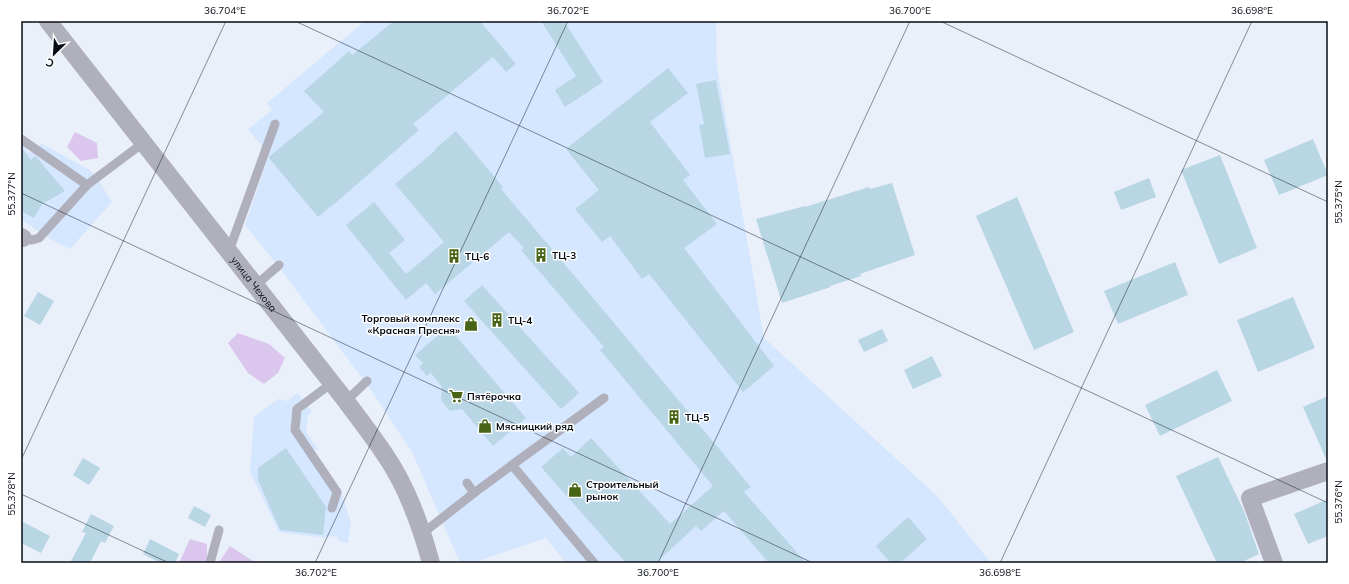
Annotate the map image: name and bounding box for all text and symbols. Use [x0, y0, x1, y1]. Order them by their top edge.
text: 36.704°E [204, 4, 246, 17]
text: 36.702°E [547, 4, 589, 17]
text: 36.700°E [889, 4, 931, 17]
text: 36.698°E [1231, 4, 1273, 17]
north arrow [34, 34, 74, 74]
text: С [43, 55, 56, 71]
text: 55.377°N [5, 172, 18, 216]
text: 55.375°N [1332, 180, 1345, 224]
building icon: ТЦ-3 [533, 247, 549, 263]
building icon: ТЦ-6 [446, 248, 462, 264]
place label: ТЦ-3 [552, 249, 576, 262]
place label: ТЦ-6 [465, 250, 489, 263]
street label: улица Чехова [228, 253, 280, 314]
place label: Торговый комплекс «Красная Пресня» [361, 312, 460, 337]
building icon: ТЦ-4 [489, 312, 505, 328]
place label: ТЦ-4 [508, 314, 532, 327]
shop icon: Торговый комплекс «Красная Пресня» [463, 316, 479, 332]
supermarket icon: Пятёрочка [448, 388, 464, 404]
place label: Пятёрочка [467, 390, 521, 403]
building icon: ТЦ-5 [666, 409, 682, 425]
place label: ТЦ-5 [685, 411, 709, 424]
shop icon: Мясницкий ряд [477, 418, 493, 434]
place label: Мясницкий ряд [496, 420, 574, 433]
text: 55.378°N [5, 472, 18, 516]
place label: Строительный рынок [586, 478, 659, 503]
text: 55.376°N [1332, 480, 1345, 524]
shop icon: Строительный рынок [567, 482, 583, 498]
text: 36.702°E [295, 566, 337, 579]
text: 36.700°E [637, 566, 679, 579]
text: 36.698°E [979, 566, 1021, 579]

